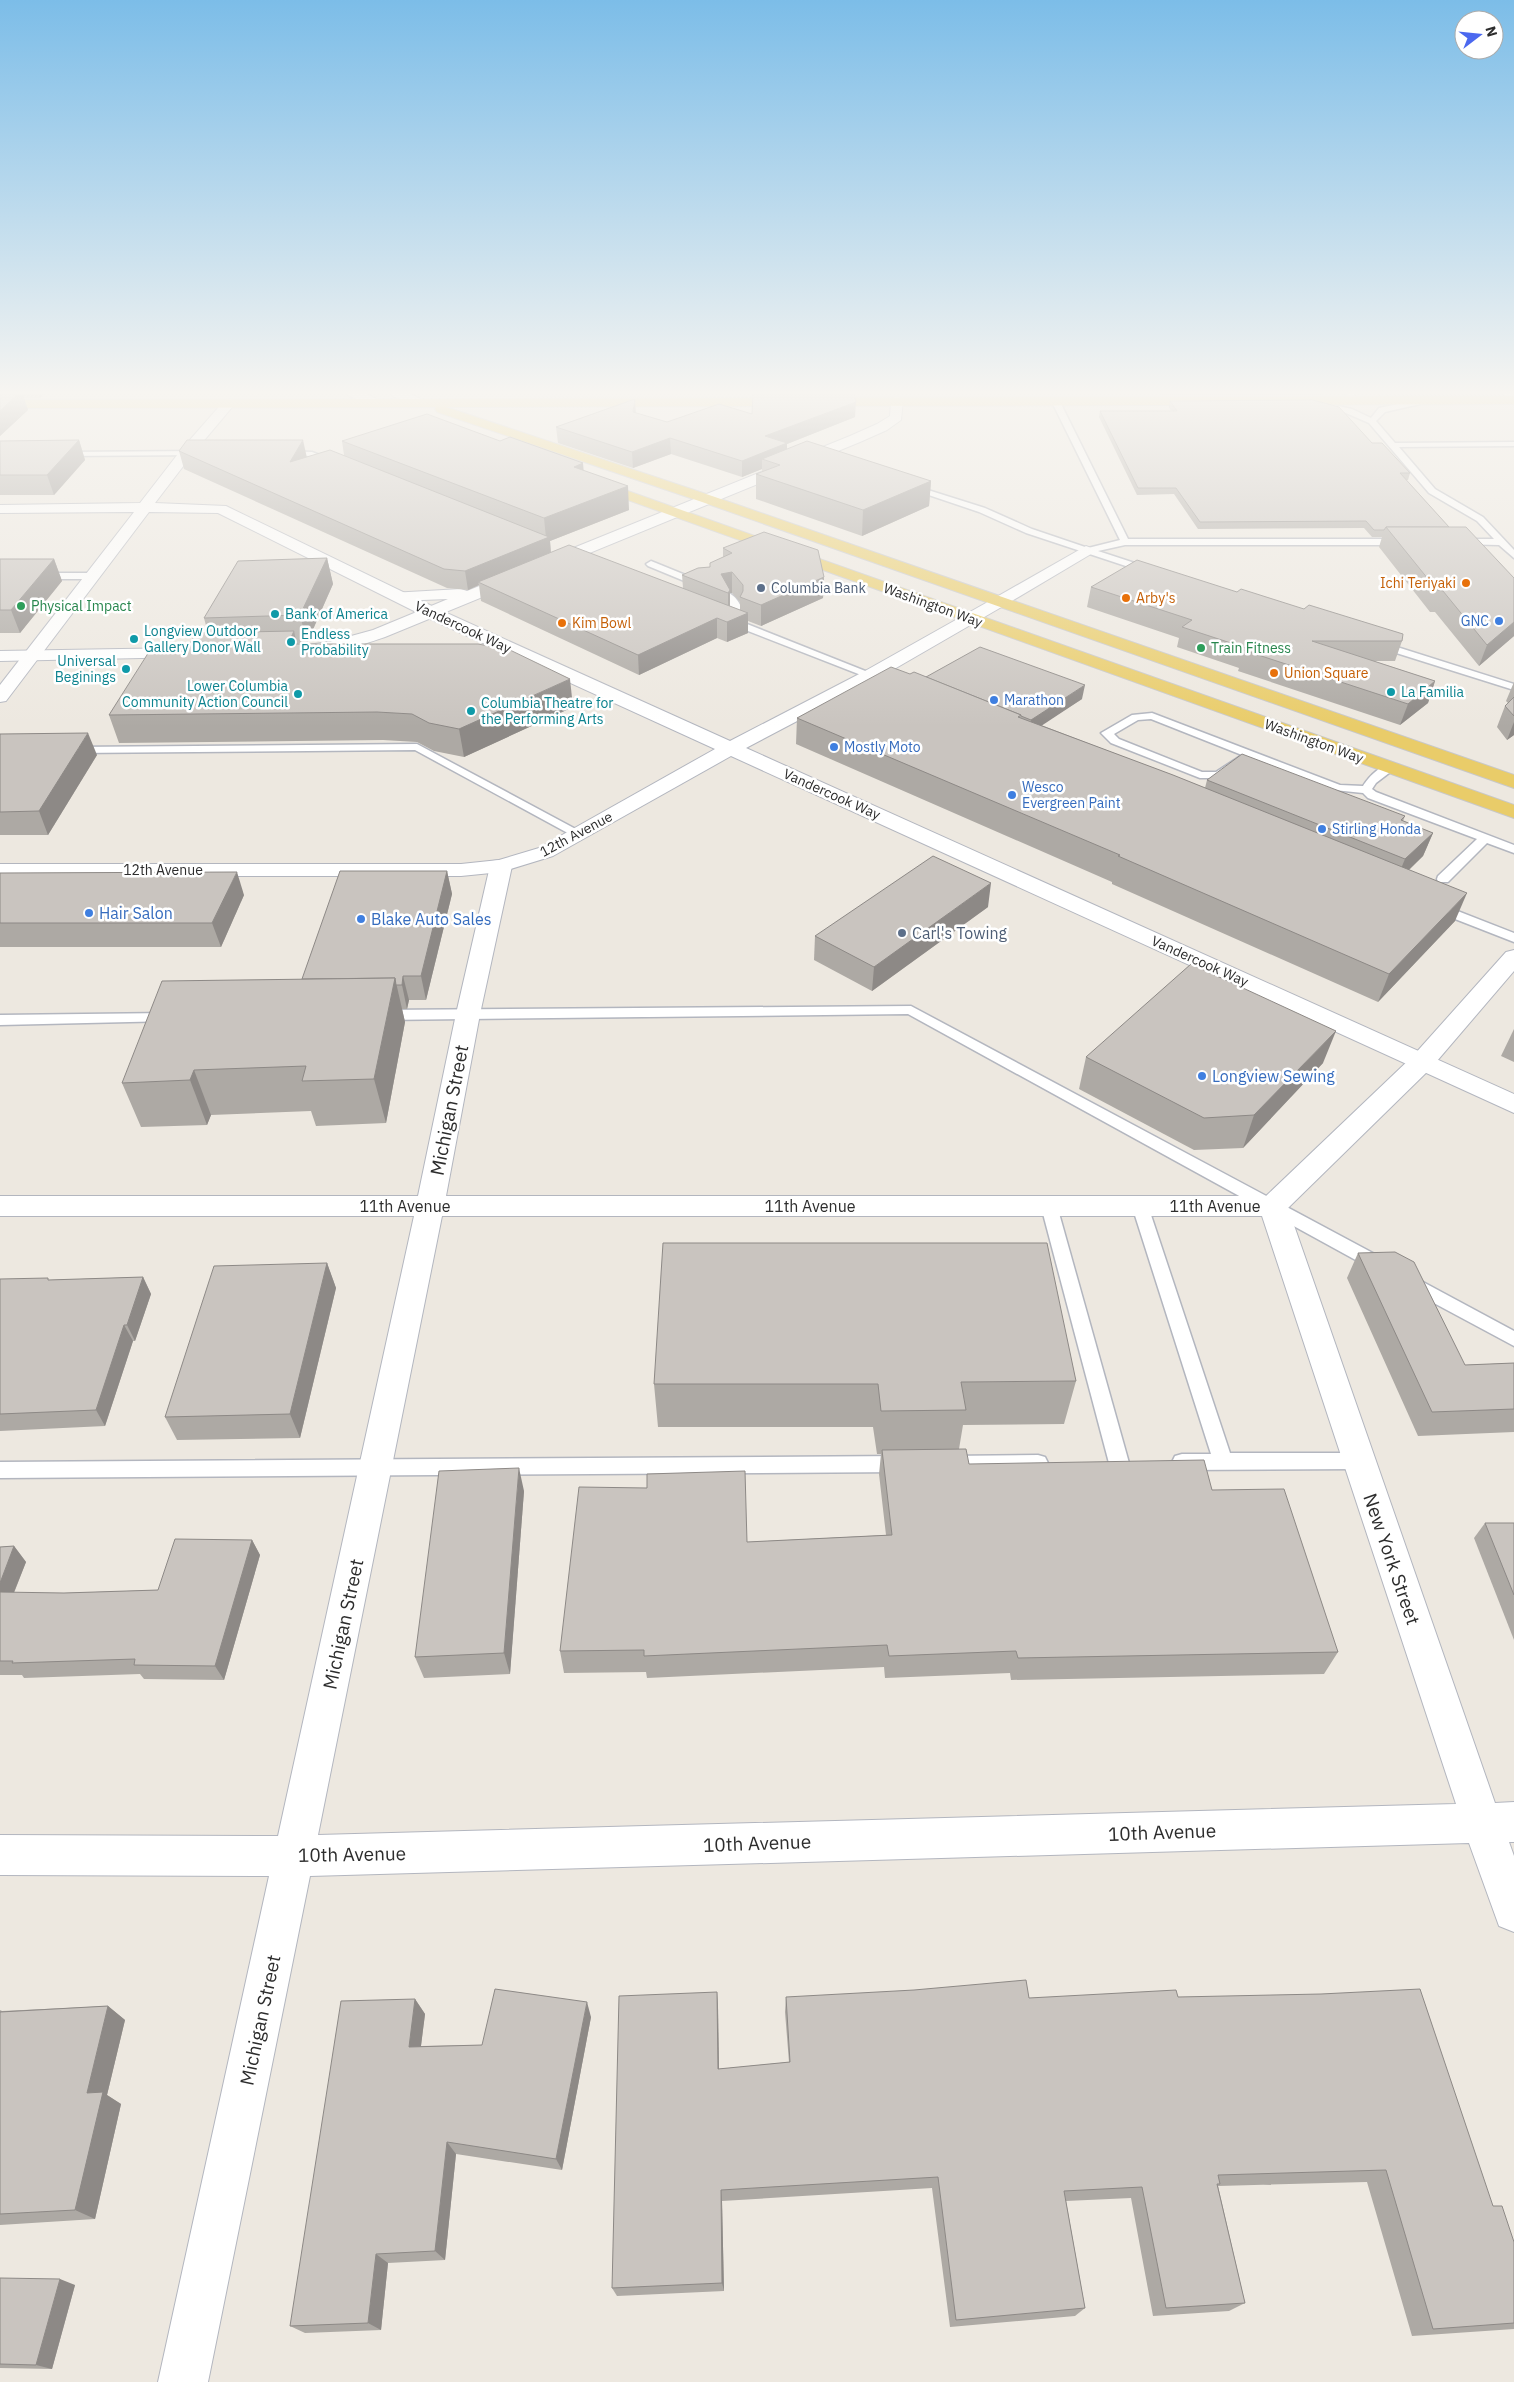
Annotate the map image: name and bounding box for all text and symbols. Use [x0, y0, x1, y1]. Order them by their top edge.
north arrow [1454, 10, 1504, 60]
text: N [1481, 24, 1502, 39]
place label: Ichi Teriyaki [1380, 574, 1456, 592]
marker: Ichi Teriyaki [1460, 577, 1472, 589]
place label: Columbia Bank [771, 579, 866, 597]
street label: Washington Way [881, 579, 985, 631]
marker: Columbia Bank [755, 582, 767, 594]
place label: Arby's [1136, 589, 1176, 607]
marker: Arby's [1120, 592, 1132, 604]
place label: Physical Impact [31, 597, 132, 615]
street label: Vandercook Way [412, 597, 514, 657]
marker: Physical Impact [15, 600, 27, 612]
place label: Bank of America [285, 605, 388, 623]
marker: Bank of America [269, 608, 281, 620]
place label: GNC [1461, 612, 1489, 630]
place label: Kim Bowl [572, 614, 632, 632]
marker: GNC [1493, 615, 1505, 627]
marker: Kim Bowl [556, 617, 568, 629]
place label: Longview Outdoor Gallery Donor Wall [144, 622, 261, 656]
place label: Endless Probability [301, 625, 369, 659]
marker: Longview Outdoor Gallery Donor Wall [128, 633, 140, 645]
marker: Endless Probability [285, 636, 297, 648]
place label: Train Fitness [1211, 639, 1291, 657]
marker: Train Fitness [1195, 642, 1207, 654]
place label: Universal Beginings [55, 652, 116, 686]
marker: Universal Beginings [120, 663, 132, 675]
place label: Union Square [1284, 664, 1369, 682]
marker: Union Square [1268, 667, 1280, 679]
place label: Lower Columbia Community Action Council [122, 677, 289, 711]
place label: La Familia [1401, 683, 1465, 701]
marker: La Familia [1385, 686, 1397, 698]
marker: Lower Columbia Community Action Council [292, 688, 304, 700]
place label: Marathon [1004, 691, 1064, 709]
place label: Columbia Theatre for the Performing Arts [481, 694, 613, 728]
marker: Marathon [988, 694, 1000, 706]
marker: Columbia Theatre for the Performing Arts [465, 705, 477, 717]
street label: Washington Way [1262, 715, 1366, 767]
place label: Mostly Moto [844, 738, 921, 756]
marker: Mostly Moto [828, 741, 840, 753]
street label: Vandercook Way [781, 765, 883, 823]
place label: Wesco Evergreen Paint [1022, 778, 1121, 812]
marker: Wesco Evergreen Paint [1006, 789, 1018, 801]
street label: 12th Avenue [537, 807, 616, 861]
place label: Stirling Honda [1332, 820, 1421, 838]
marker: Stirling Honda [1316, 823, 1328, 835]
street label: 12th Avenue [123, 861, 203, 879]
place label: Hair Salon [99, 903, 173, 923]
marker: Hair Salon [83, 907, 95, 919]
place label: Blake Auto Sales [371, 909, 491, 929]
marker: Blake Auto Sales [355, 913, 367, 925]
place label: Carl's Towing [912, 923, 1008, 943]
marker: Carl's Towing [896, 927, 908, 939]
street label: Vandercook Way [1149, 932, 1251, 990]
street label: Michigan Street [425, 1043, 473, 1177]
place label: Longview Sewing [1212, 1066, 1335, 1086]
marker: Longview Sewing [1196, 1070, 1208, 1082]
street label: 11th Avenue [359, 1196, 451, 1216]
street label: 11th Avenue [764, 1196, 856, 1216]
street label: 11th Avenue [1169, 1196, 1261, 1216]
street label: New York Street [1358, 1490, 1426, 1628]
street label: Michigan Street [317, 1557, 369, 1691]
street label: 10th Avenue [1108, 1818, 1216, 1846]
street label: 10th Avenue [703, 1829, 811, 1857]
street label: 10th Avenue [298, 1841, 406, 1867]
street label: Michigan Street [234, 1953, 286, 2087]

